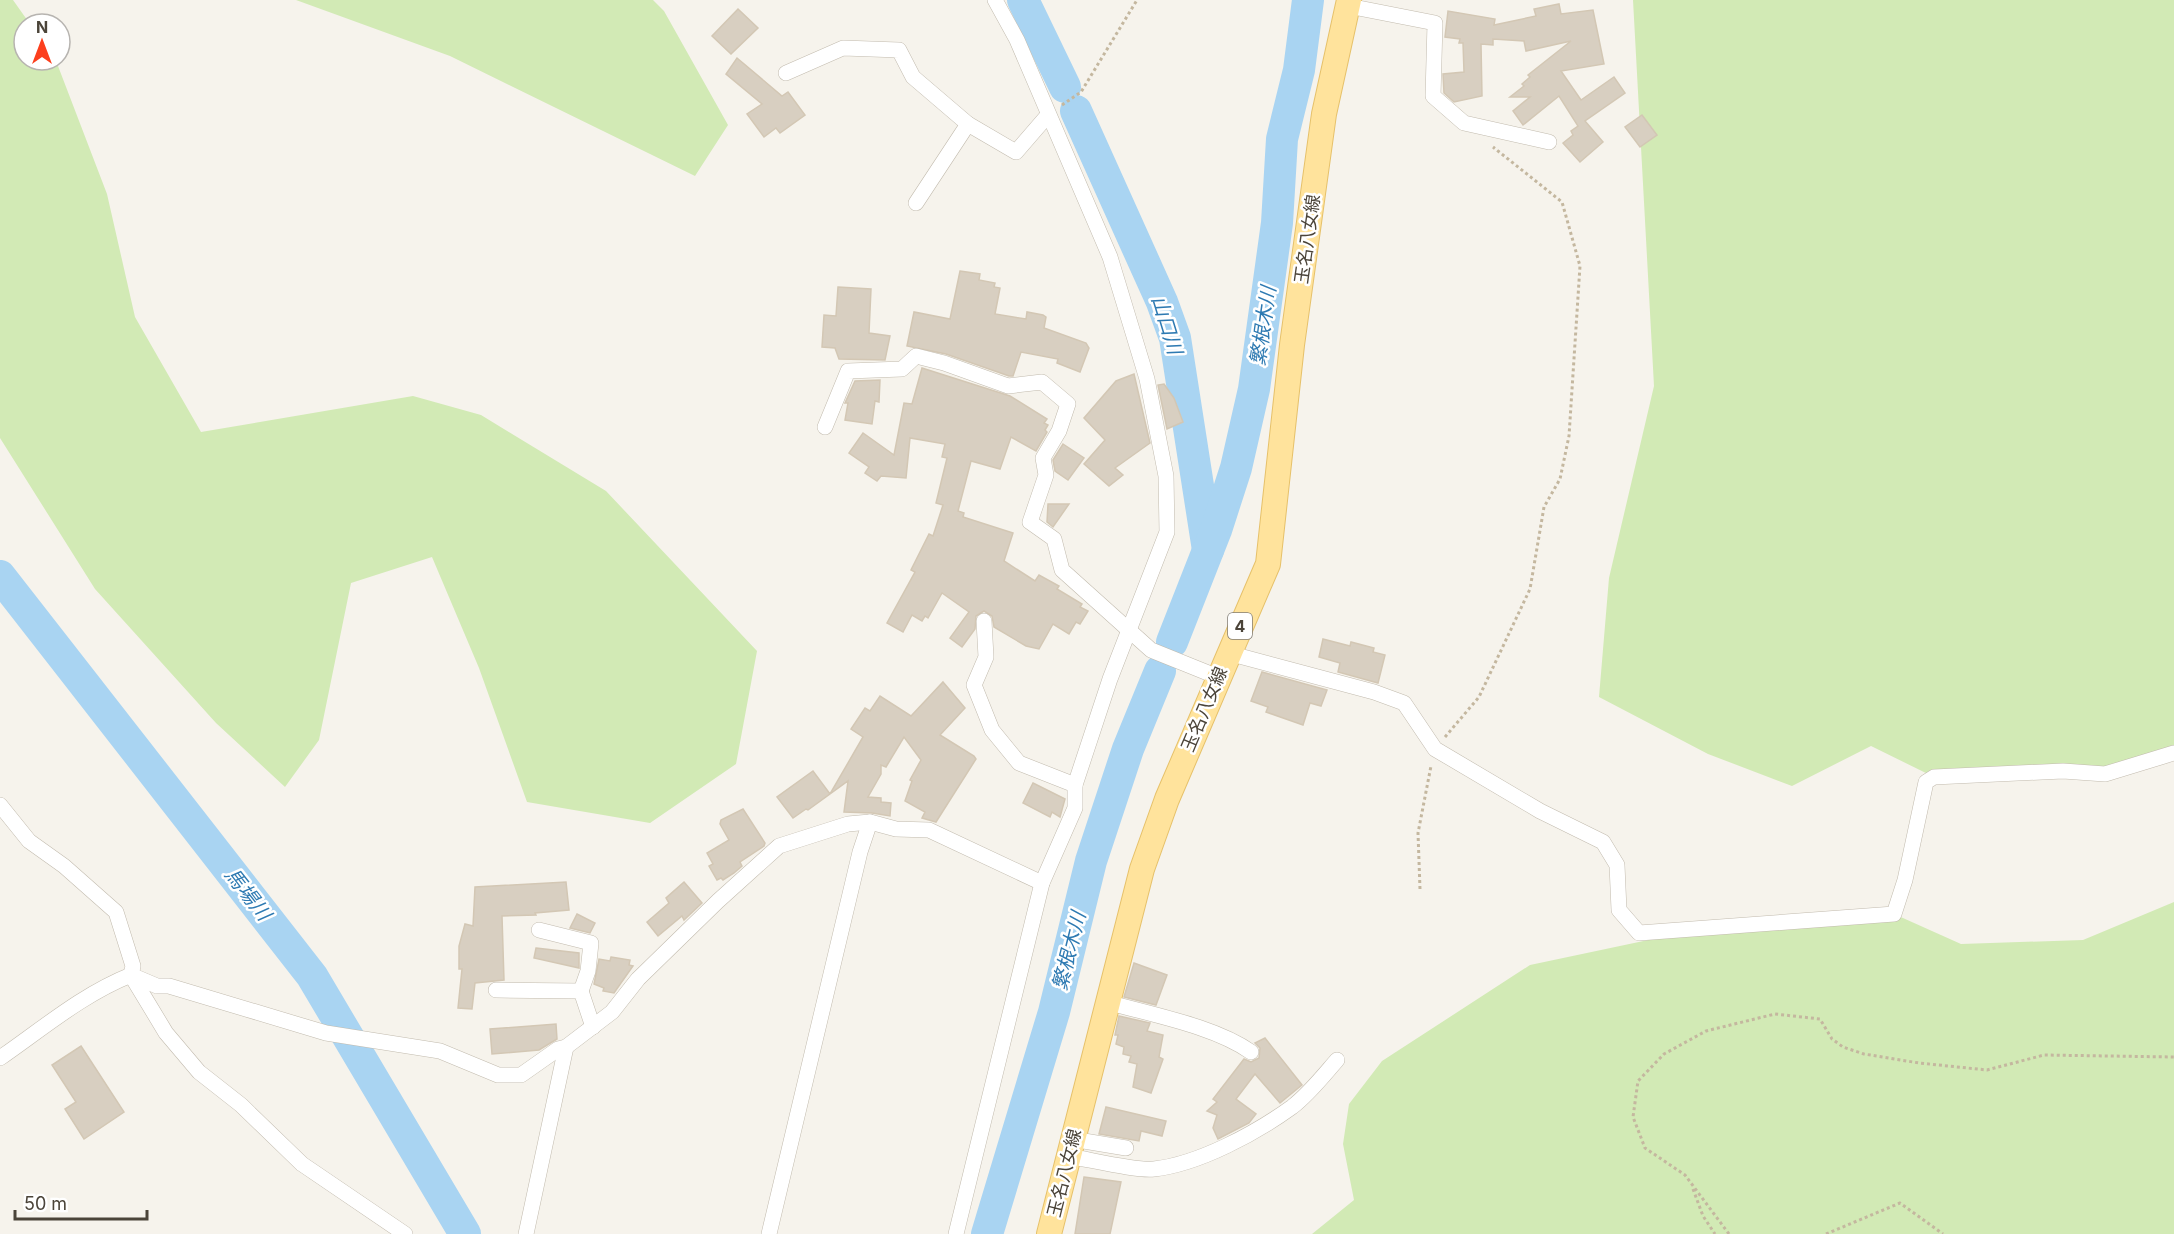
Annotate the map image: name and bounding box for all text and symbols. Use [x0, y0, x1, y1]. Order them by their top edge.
north arrow [12, 12, 72, 72]
text: N [36, 17, 48, 37]
street label: 玉名八女線 [1290, 193, 1324, 285]
water label: 繁根木川 [1246, 283, 1281, 367]
water label: 山口川 [1147, 293, 1188, 359]
road number: 4 [1228, 613, 1252, 639]
street label: 玉名八女線 [1177, 663, 1231, 755]
water label: 馬場川 [220, 863, 277, 927]
water label: 繁根木川 [1048, 907, 1091, 993]
street label: 玉名八女線 [1043, 1127, 1085, 1219]
scale bar [15, 1183, 147, 1221]
text: 50 m [24, 1193, 67, 1214]

